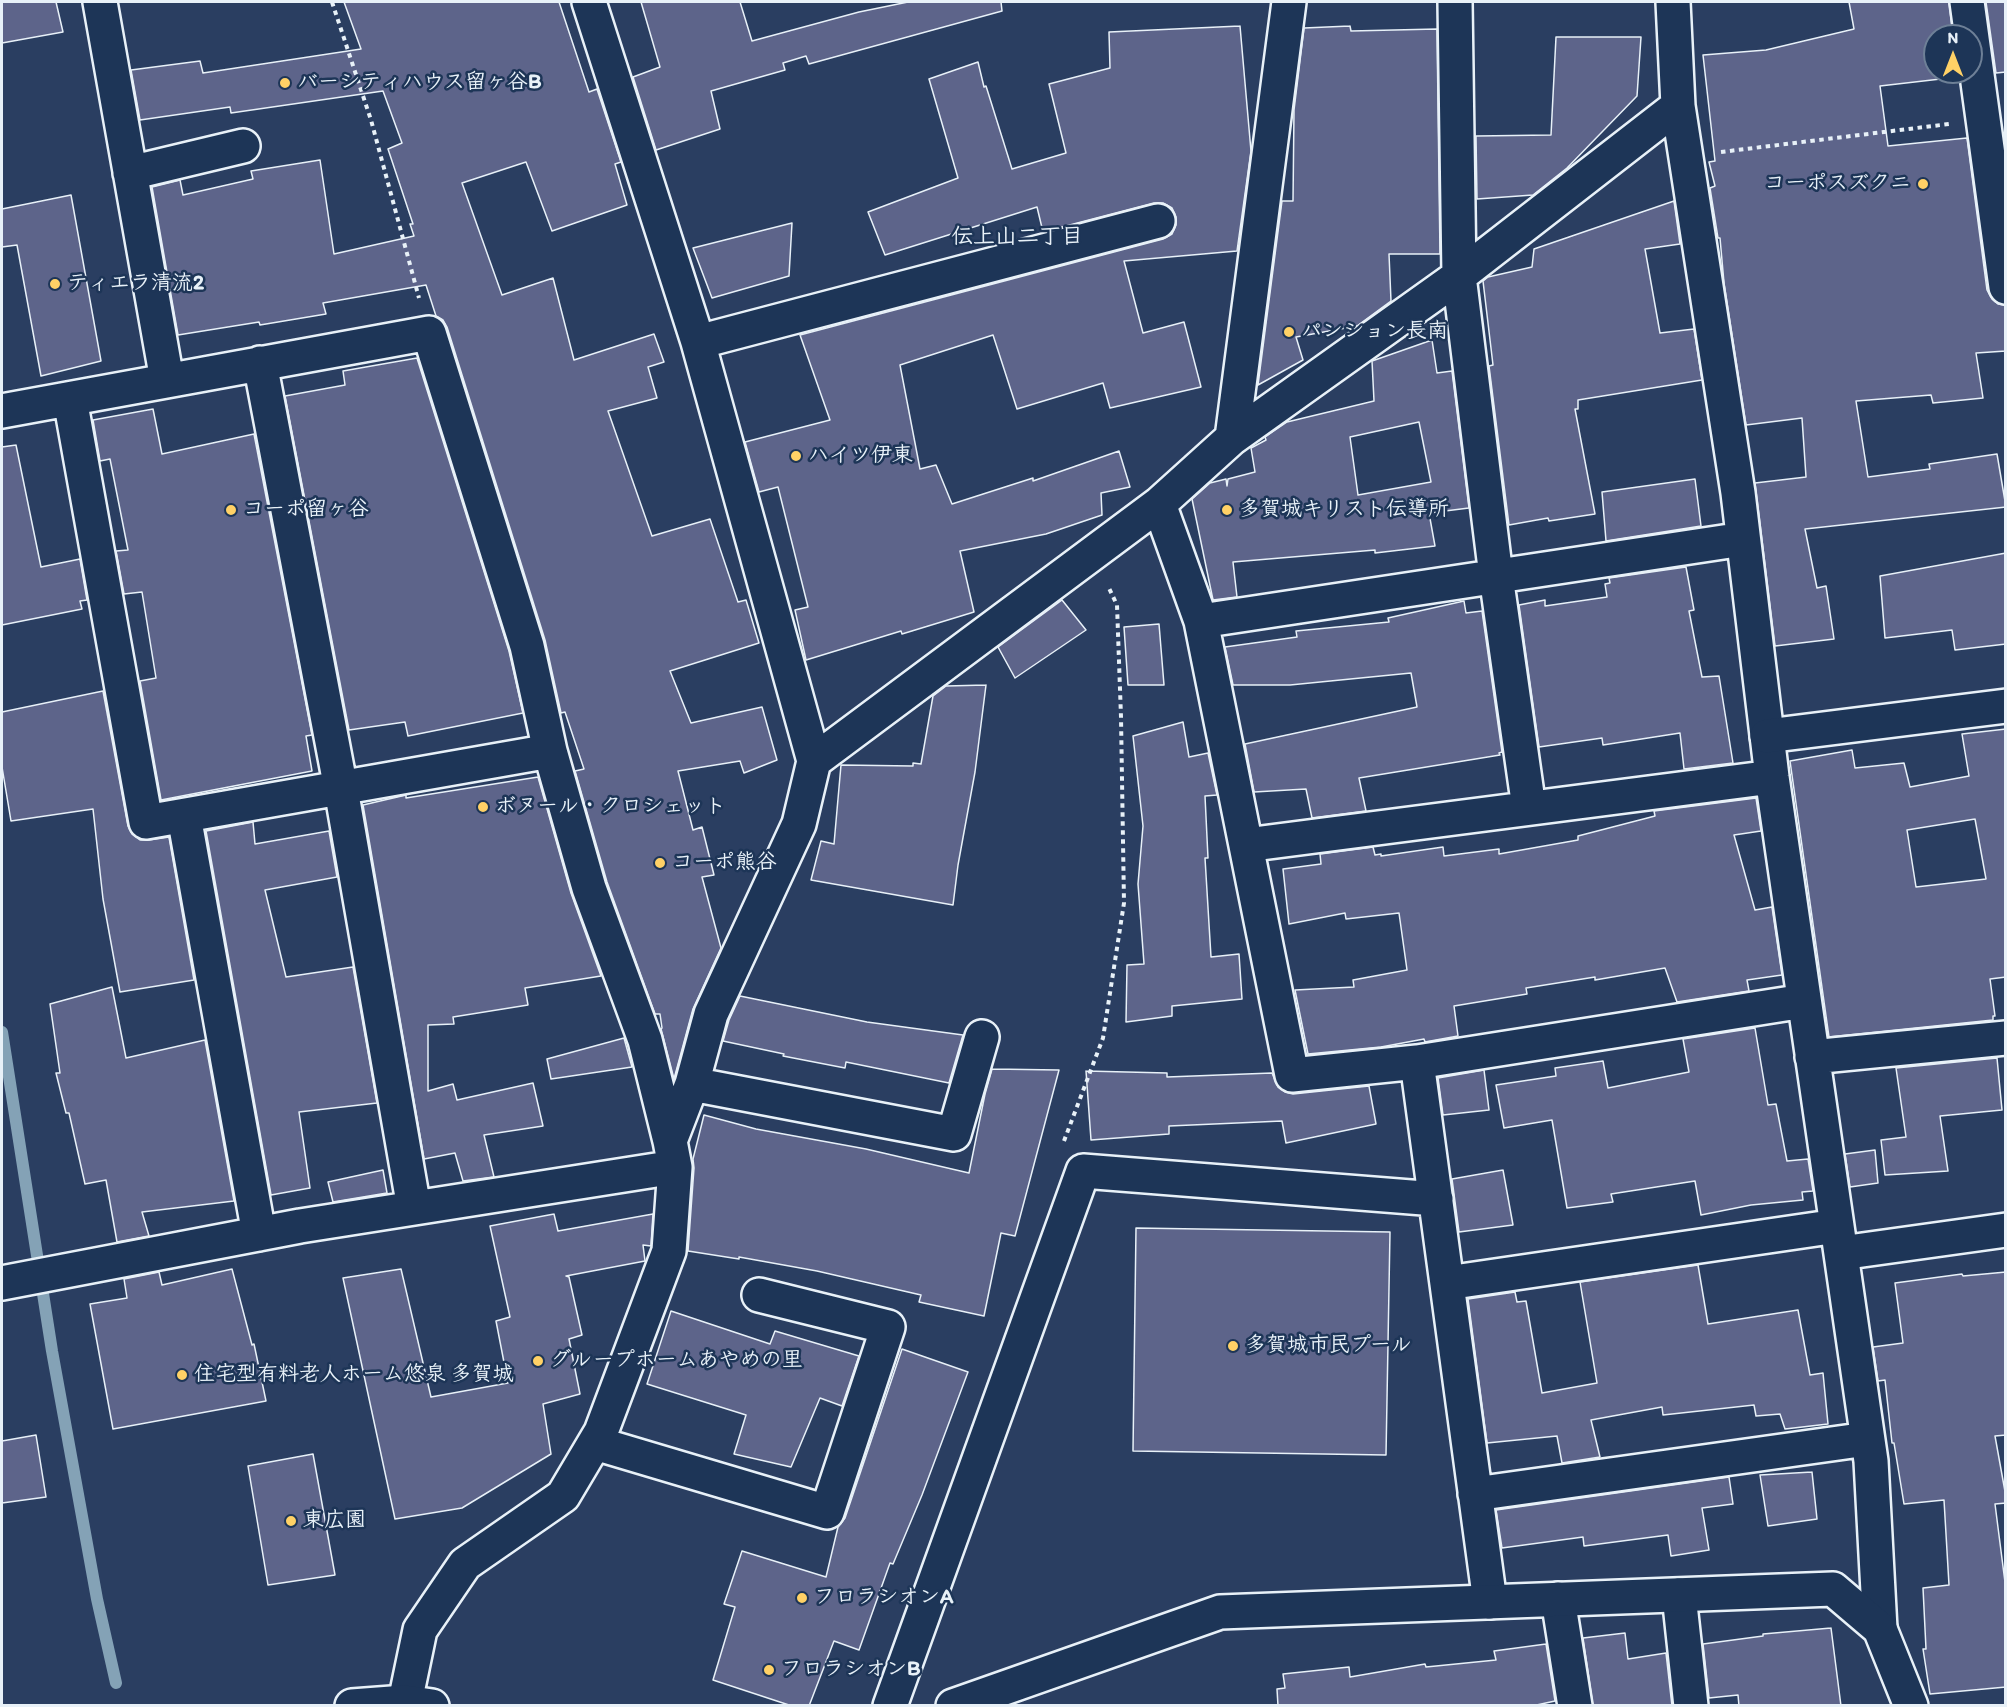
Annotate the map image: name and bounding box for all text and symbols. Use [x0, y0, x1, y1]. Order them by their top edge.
north arrow [1923, 24, 1983, 84]
text: N [1948, 28, 1958, 47]
place label: バーシティハウス留ヶ谷B [297, 70, 542, 96]
marker: バーシティハウス留ヶ谷B [278, 76, 292, 90]
place label: コーポスズクニ [1764, 171, 1911, 197]
marker: コーポスズクニ [1916, 177, 1930, 191]
district label: 伝上山二丁目 [951, 224, 1083, 250]
place label: ティエラ清流2 [67, 271, 204, 297]
marker: ティエラ清流2 [48, 277, 62, 291]
place label: パンション長南 [1301, 319, 1448, 345]
marker: パンション長南 [1282, 325, 1296, 339]
place label: ハイツ伊東 [808, 443, 913, 469]
marker: ハイツ伊東 [789, 449, 803, 463]
place label: コーポ留ヶ谷 [243, 497, 369, 523]
place label: 多賀城キリスト伝導所 [1239, 497, 1449, 523]
marker: コーポ留ヶ谷 [224, 503, 238, 517]
marker: 多賀城キリスト伝導所 [1220, 503, 1234, 517]
place label: ボヌール・クロシェット [495, 794, 726, 820]
marker: ボヌール・クロシェット [476, 800, 490, 814]
place label: コーポ熊谷 [672, 850, 777, 876]
marker: コーポ熊谷 [653, 856, 667, 870]
place label: 多賀城市民プール [1245, 1333, 1412, 1359]
marker: 多賀城市民プール [1226, 1339, 1240, 1353]
place label: グループホームあやめの里 [550, 1348, 803, 1374]
marker: グループホームあやめの里 [531, 1354, 545, 1368]
place label: 住宅型有料老人ホーム悠泉 多賀城 [194, 1362, 514, 1388]
marker: 住宅型有料老人ホーム悠泉 多賀城 [175, 1368, 189, 1382]
place label: 東広園 [303, 1508, 366, 1534]
marker: 東広園 [284, 1514, 298, 1528]
place label: フロラシオンA [814, 1585, 953, 1611]
marker: フロラシオンA [795, 1591, 809, 1605]
place label: フロラシオンB [781, 1657, 921, 1683]
marker: フロラシオンB [762, 1663, 776, 1677]

